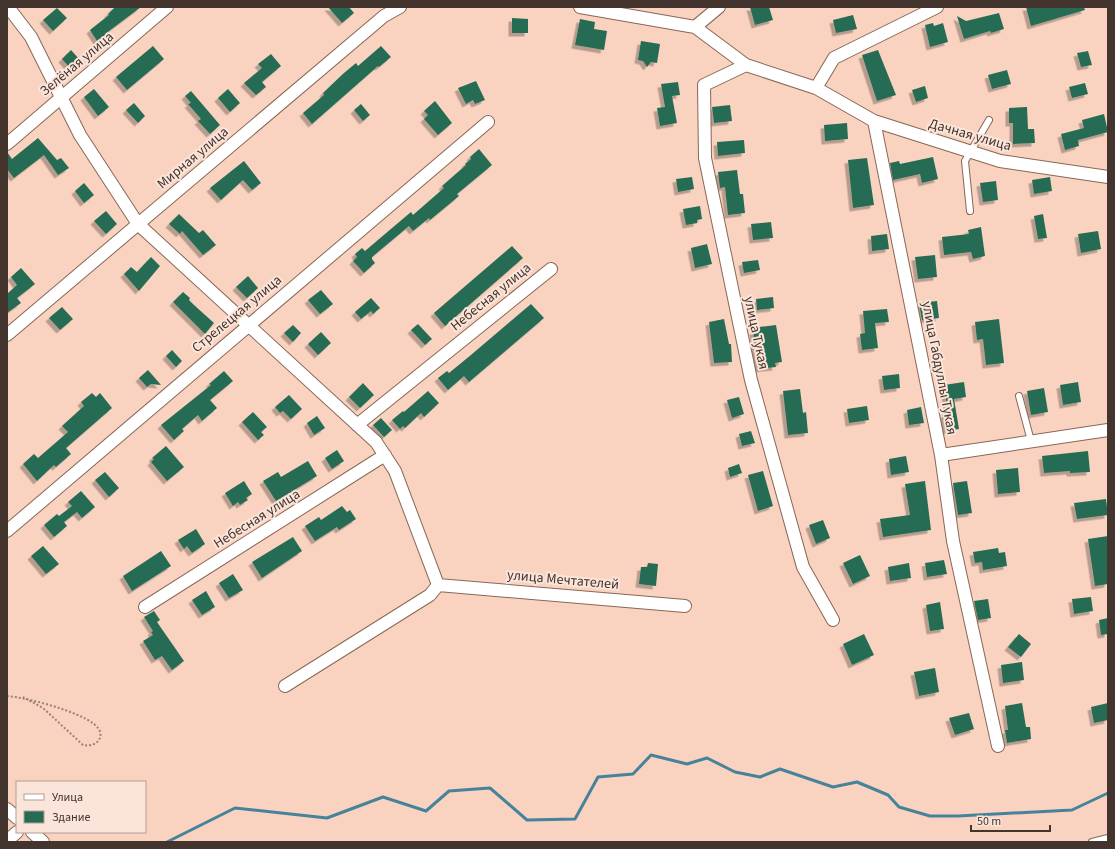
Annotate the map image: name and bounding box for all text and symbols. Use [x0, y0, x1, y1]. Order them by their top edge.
street label: Зелёная улица [36, 27, 118, 101]
street label: Дачная улица [926, 114, 1014, 156]
street label: Мирная улица [153, 122, 233, 194]
street label: Небесная улица [446, 258, 536, 336]
street label: Стрелецкая улица [188, 270, 286, 358]
street label: улица Тукая [739, 295, 773, 371]
street label: улица Габдуллы Тукая [916, 300, 962, 436]
street label: Небесная улица [210, 484, 304, 554]
street label: улица Мечтателей [506, 565, 620, 595]
legend [16, 781, 146, 833]
text: Улица [52, 789, 83, 806]
scale bar [971, 807, 1050, 833]
text: Здание [52, 809, 91, 826]
text: 50 m [977, 813, 1001, 830]

